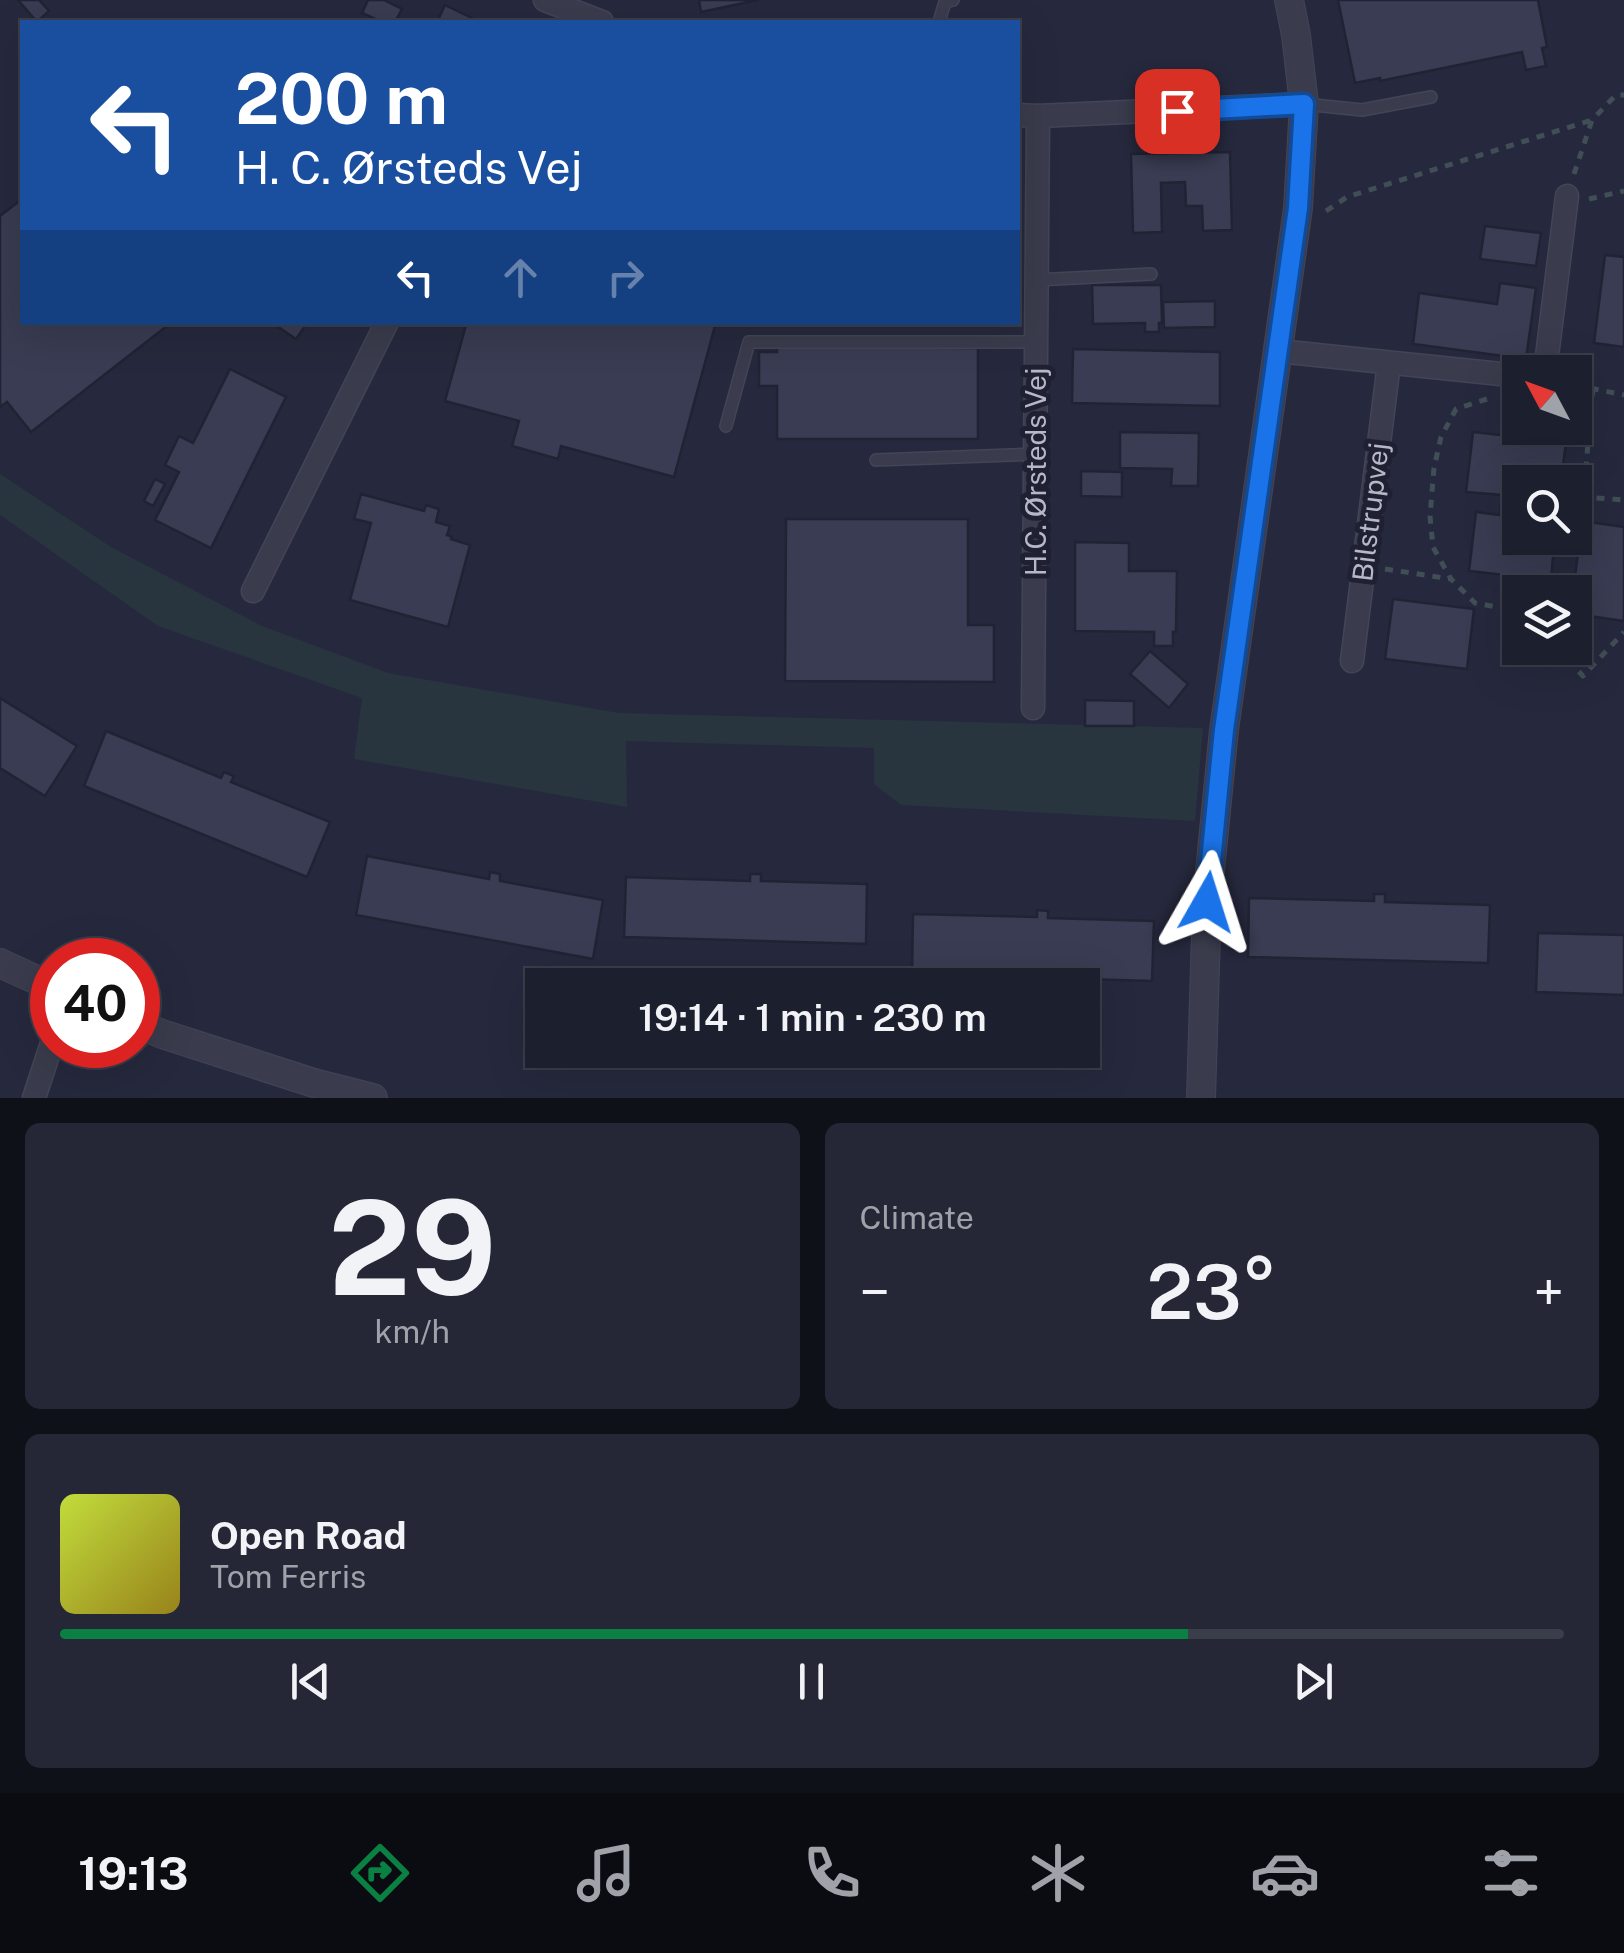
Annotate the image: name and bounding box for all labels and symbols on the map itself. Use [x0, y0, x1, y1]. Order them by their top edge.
pin [1135, 69, 1220, 154]
north arrow [1502, 355, 1592, 445]
street label: H.C. Ørsteds Vej [1019, 368, 1052, 576]
street label: Bilstrupvej [1345, 441, 1395, 583]
position arrow [1155, 850, 1259, 954]
speed limit sign: 40 [30, 938, 160, 1068]

